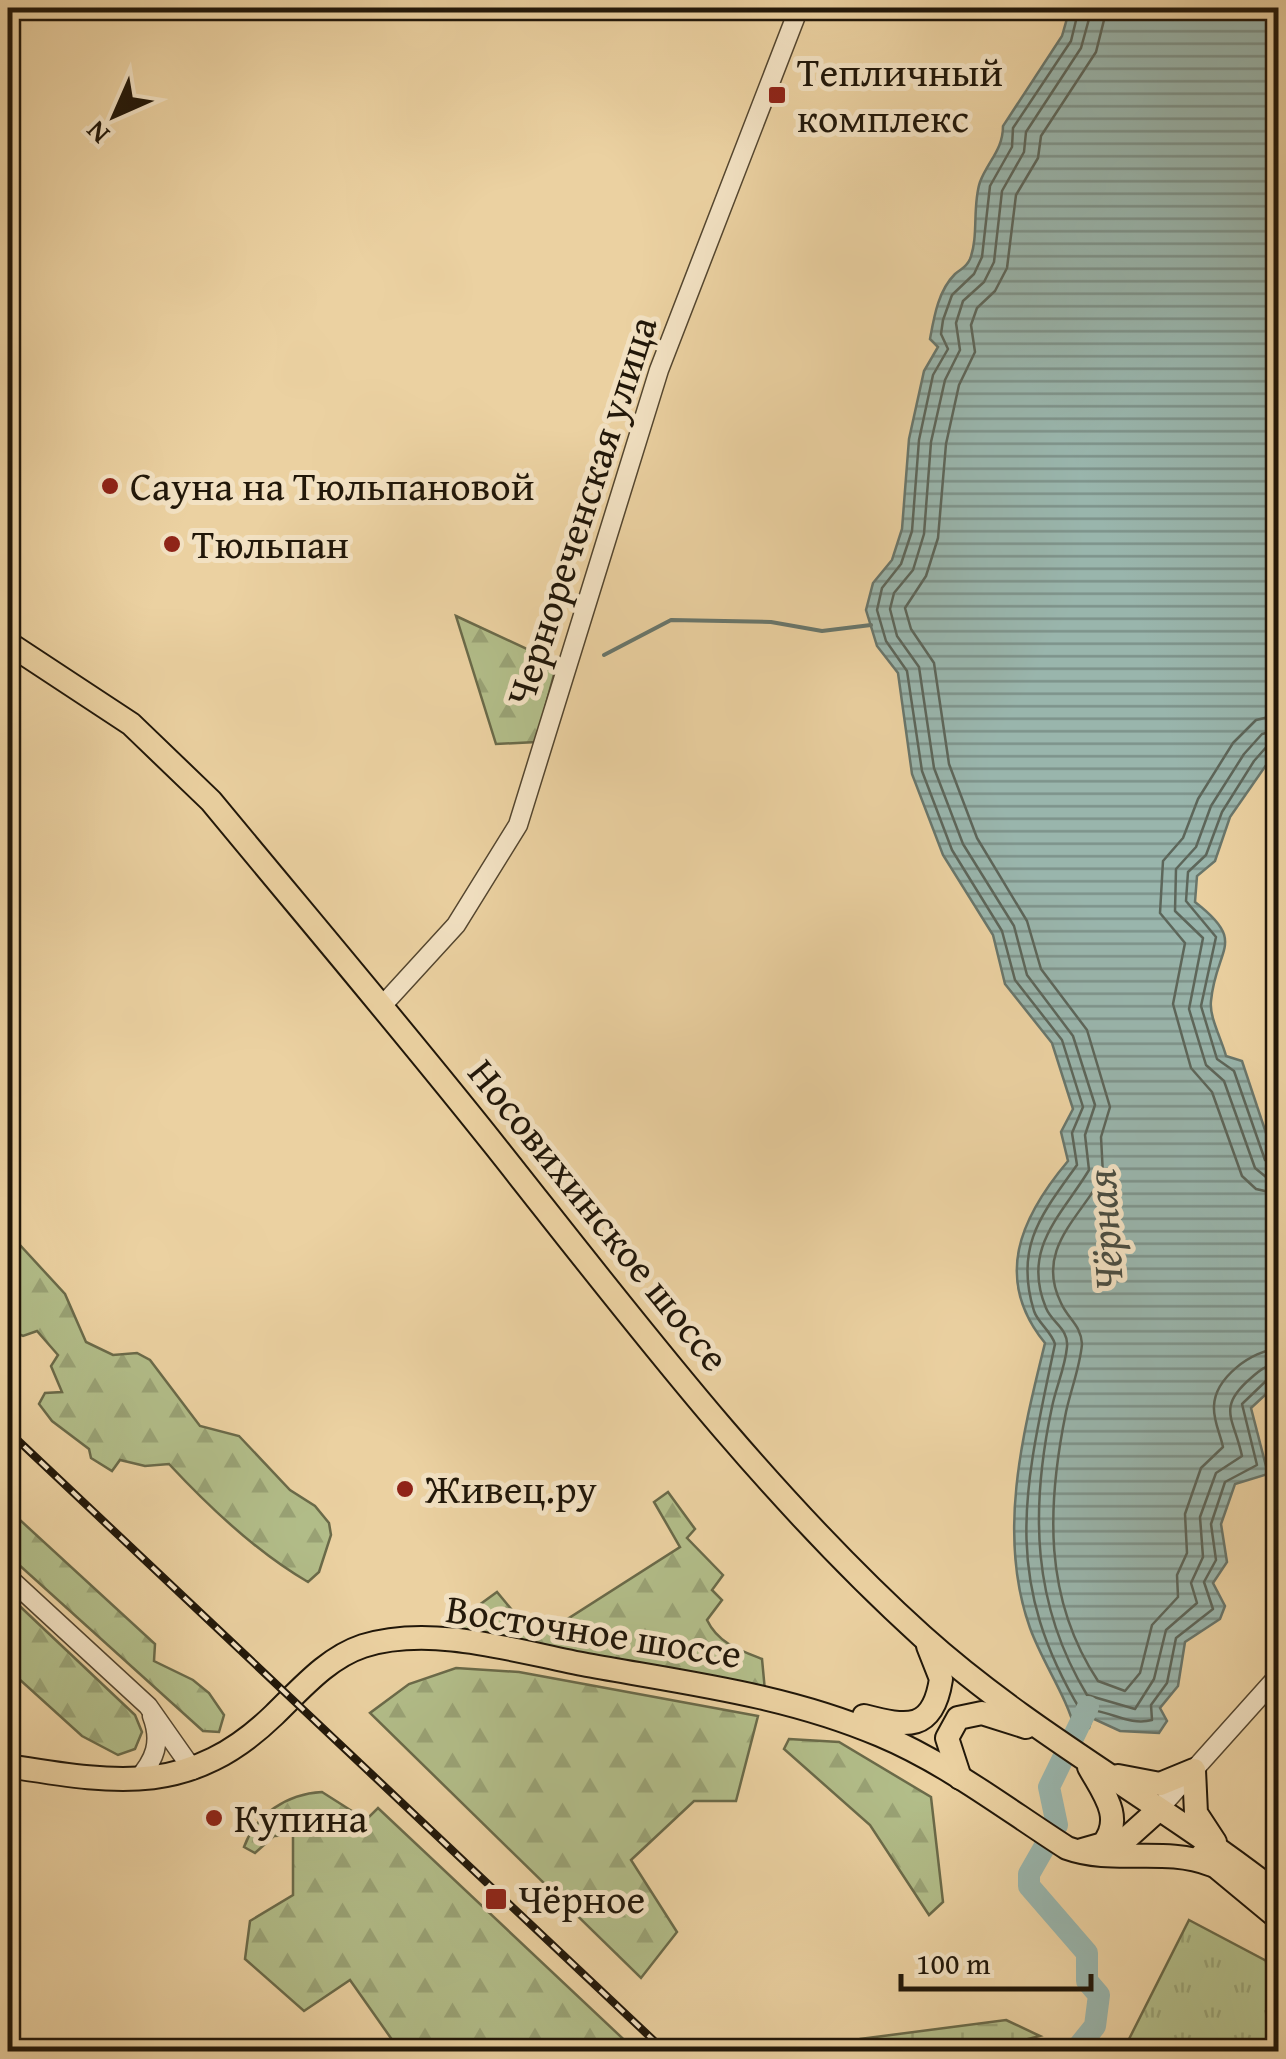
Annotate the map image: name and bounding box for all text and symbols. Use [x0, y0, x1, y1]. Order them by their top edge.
place label: Тепличный комплекс [797, 42, 1003, 147]
north arrow [65, 65, 165, 165]
marker: Тепличный комплекс [766, 84, 788, 106]
text: N [76, 112, 118, 154]
street label: Чернореченская улица [490, 308, 671, 713]
place label: Сауна на Тюльпановой [130, 456, 534, 515]
marker: Сауна на Тюльпановой [99, 475, 121, 497]
place label: Тюльпан [192, 514, 349, 573]
marker: Тюльпан [161, 533, 183, 555]
street label: Носовихинское шоссе [455, 1046, 744, 1384]
water label: Чёрная [1069, 1167, 1138, 1293]
place label: Живец.ру [424, 1459, 597, 1518]
marker: Живец.ру [394, 1478, 416, 1500]
street label: Восточное шоссе [442, 1578, 746, 1683]
place label: Купина [234, 1788, 368, 1847]
marker: Купина [203, 1807, 225, 1829]
place label: Чёрное [518, 1869, 645, 1928]
marker: Чёрное [483, 1886, 509, 1912]
scale bar [901, 1929, 1091, 1991]
text: 100 m [916, 1941, 991, 1985]

